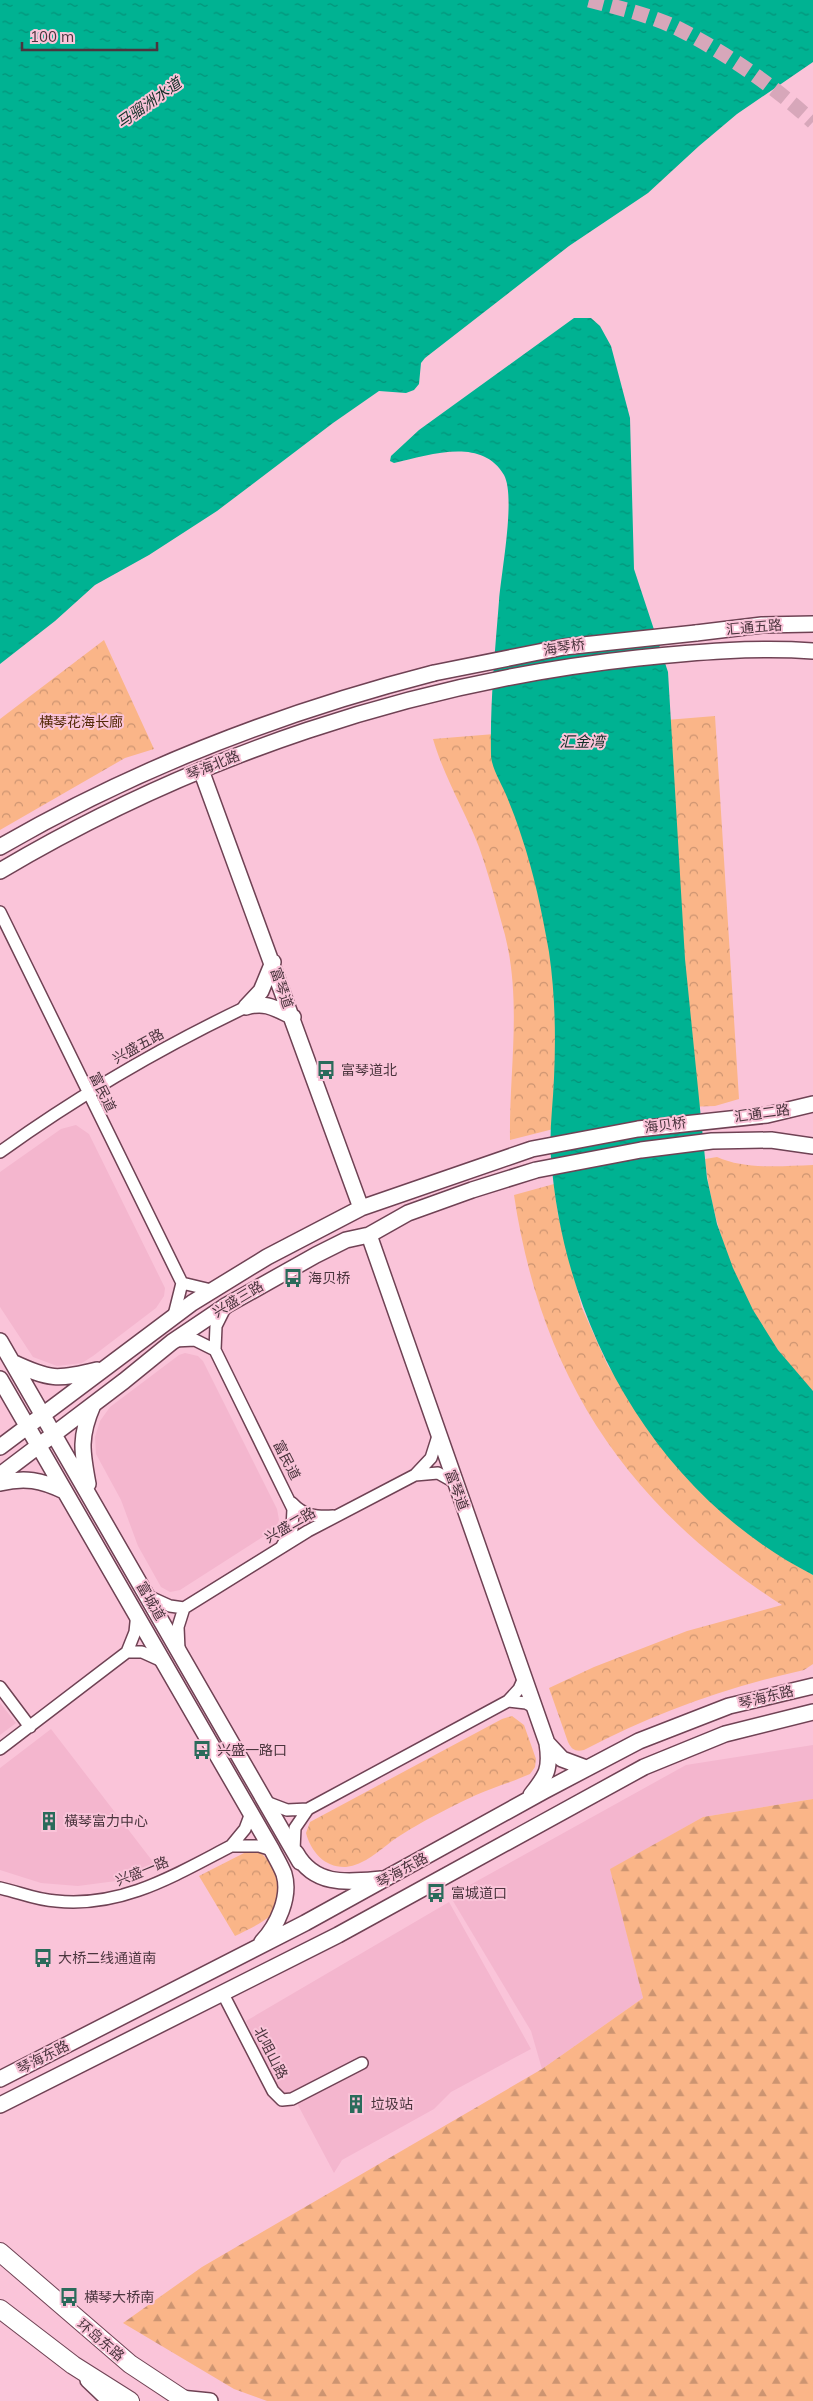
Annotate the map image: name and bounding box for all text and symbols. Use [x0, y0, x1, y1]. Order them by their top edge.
scale bar [22, 20, 158, 52]
text: 100 m [30, 27, 74, 46]
water label: 马骝洲水道 [113, 72, 187, 132]
street label: 汇通五路 [725, 616, 783, 638]
street label: 海琴桥 [542, 635, 586, 659]
park label: 横琴花海长廊 [39, 713, 123, 731]
water label: 汇金湾 [559, 732, 607, 751]
street label: 琴海北路 [184, 746, 242, 784]
street label: 富琴道 [267, 965, 297, 1011]
street label: 兴盛五路 [109, 1025, 167, 1067]
bus stop icon: 富琴道北 [315, 1059, 337, 1081]
place label: 富琴道北 [341, 1061, 397, 1079]
street label: 富民道 [86, 1069, 120, 1115]
street label: 汇通二路 [733, 1100, 791, 1126]
street label: 海贝桥 [643, 1113, 687, 1137]
bus stop icon: 海贝桥 [282, 1267, 304, 1289]
place label: 海贝桥 [308, 1269, 350, 1287]
street label: 兴盛三路 [209, 1277, 267, 1321]
street label: 富民道 [269, 1437, 305, 1483]
street label: 富琴道 [441, 1467, 473, 1513]
street label: 兴盛二路 [261, 1503, 319, 1547]
street label: 富城道 [133, 1578, 169, 1624]
street label: 琴海东路 [737, 1681, 795, 1713]
bus stop icon: 兴盛一路口 [191, 1739, 213, 1761]
place label: 兴盛一路口 [217, 1741, 287, 1759]
building icon: 橫琴富力中心 [38, 1810, 60, 1832]
place label: 橫琴富力中心 [64, 1812, 148, 1830]
street label: 琴海东路 [373, 1849, 431, 1891]
street label: 兴盛一路 [113, 1852, 171, 1890]
bus stop icon: 富城道口 [425, 1882, 447, 1904]
place label: 富城道口 [451, 1884, 507, 1902]
bus stop icon: 大桥二线通道南 [32, 1947, 54, 1969]
place label: 大桥二线通道南 [58, 1949, 156, 1967]
street label: 北咀山路 [250, 2024, 292, 2082]
street label: 琴海东路 [14, 2036, 72, 2078]
building icon: 垃圾站 [345, 2093, 367, 2115]
place label: 垃圾站 [371, 2095, 413, 2113]
bus stop icon: 横琴大桥南 [58, 2286, 80, 2308]
place label: 横琴大桥南 [84, 2288, 154, 2306]
street label: 环岛东路 [74, 2315, 128, 2365]

